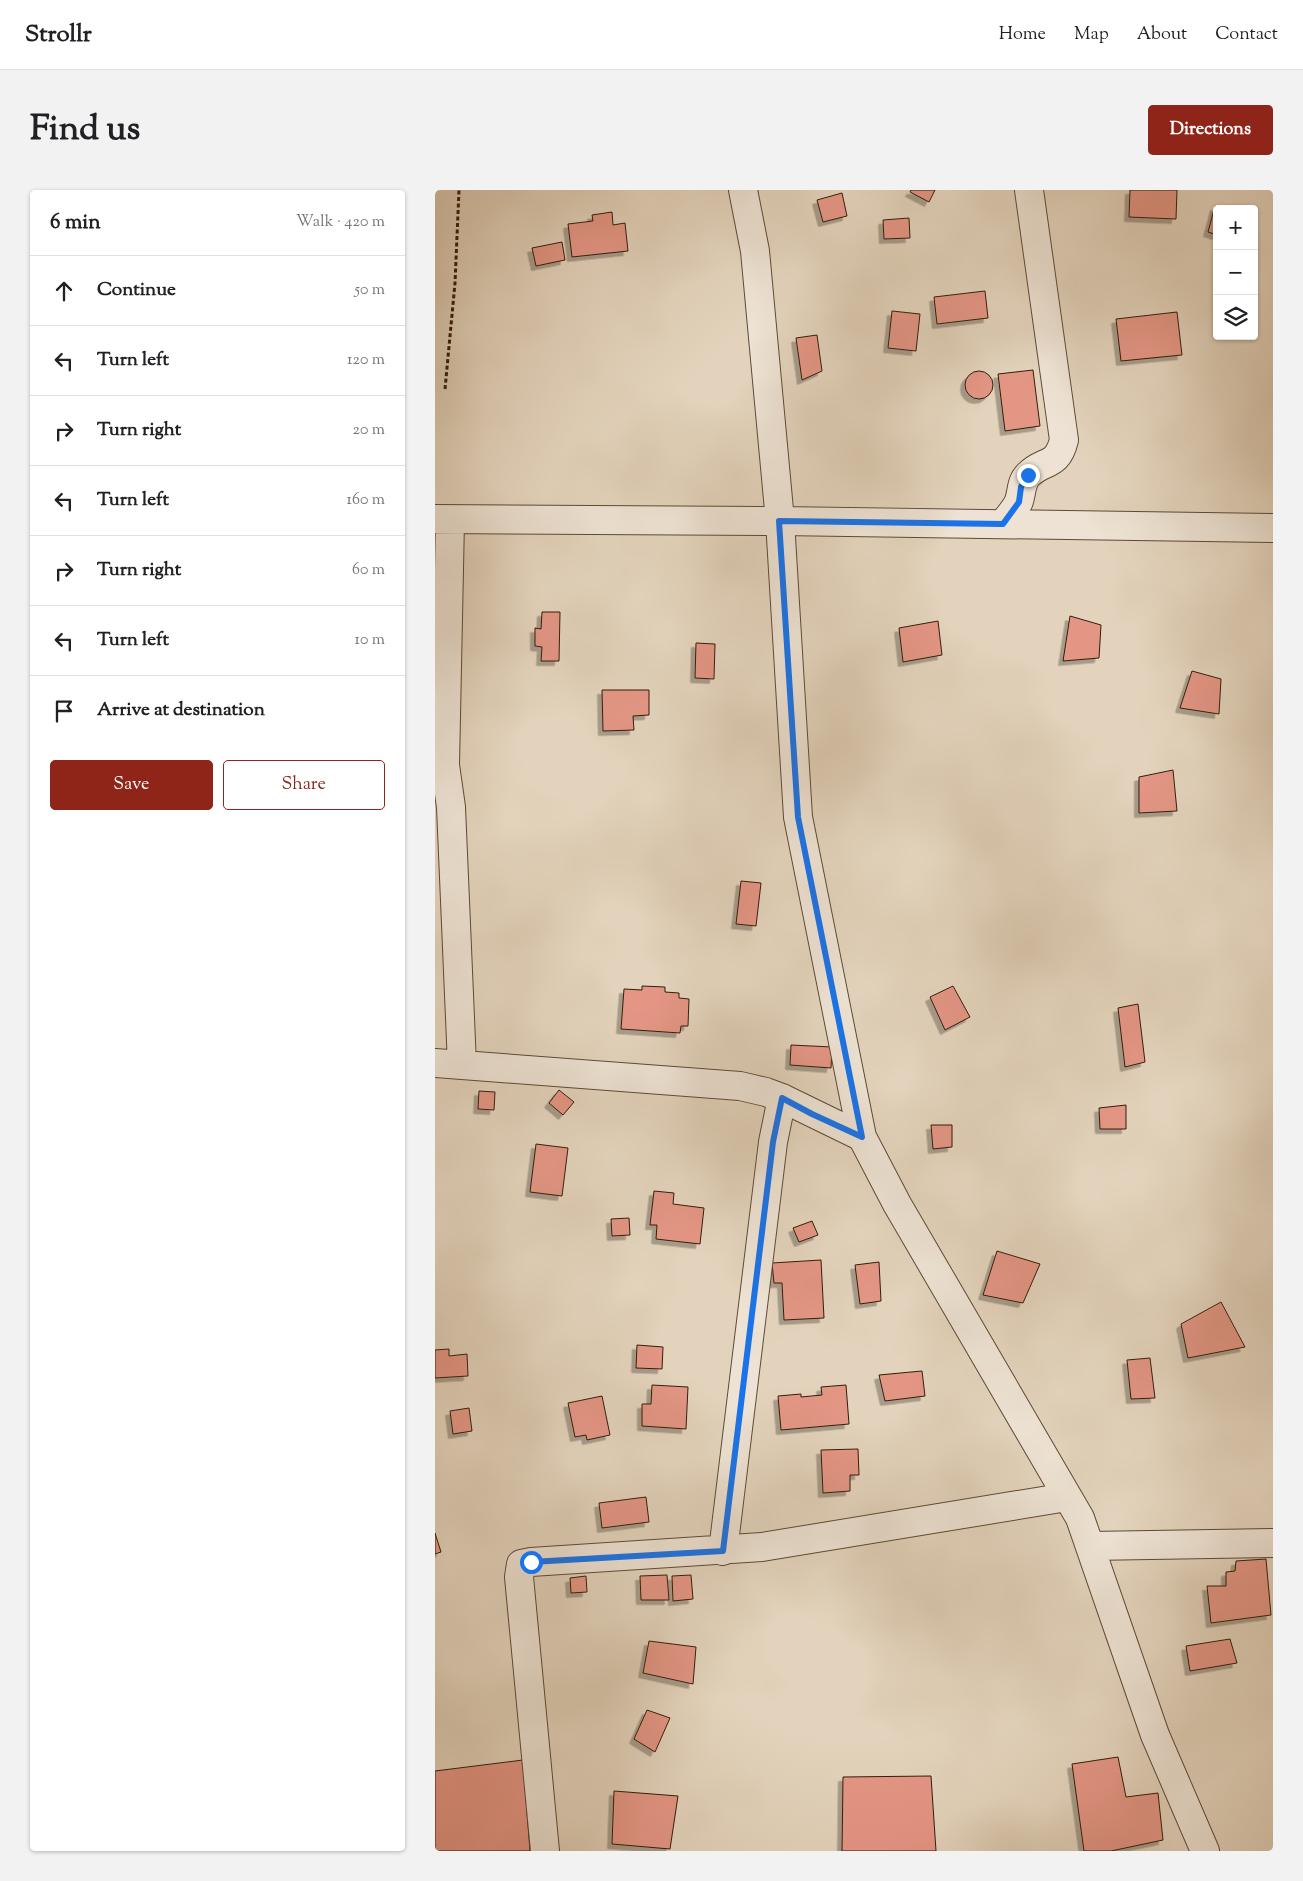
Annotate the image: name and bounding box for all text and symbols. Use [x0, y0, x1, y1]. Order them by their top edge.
text: Strollr [25, 18, 92, 52]
text: Home [999, 22, 1046, 48]
text: Map [1074, 22, 1109, 48]
text: About [1137, 22, 1187, 48]
text: Contact [1215, 22, 1278, 48]
text: Find us [30, 105, 140, 156]
button: Directions [1148, 105, 1273, 155]
map controls [1213, 205, 1258, 340]
button: + [1213, 205, 1258, 250]
text: 6 min [50, 208, 101, 238]
text: Walk · 420 m [296, 211, 385, 234]
button: − [1213, 250, 1258, 295]
icon: ahead [50, 277, 78, 305]
text: Continue [97, 277, 176, 304]
text: 50 m [354, 279, 385, 302]
button: layers [1213, 295, 1258, 340]
icon: left [50, 347, 78, 375]
text: Turn left [97, 347, 169, 374]
text: 120 m [347, 349, 385, 372]
icon: right [50, 417, 78, 445]
text: Turn right [97, 417, 181, 444]
text: 20 m [352, 419, 385, 442]
route end [1017, 464, 1040, 487]
icon: left [50, 487, 78, 515]
text: Turn left [97, 487, 169, 514]
text: 160 m [347, 489, 385, 512]
icon: right [50, 557, 78, 585]
text: Turn right [97, 557, 181, 584]
text: 60 m [352, 559, 385, 582]
icon: left [50, 627, 78, 655]
text: Turn left [97, 627, 169, 654]
text: 10 m [355, 629, 385, 652]
icon: arrive [50, 697, 78, 725]
text: Arrive at destination [97, 697, 265, 724]
button: Save [50, 760, 213, 810]
button: Share [223, 760, 385, 810]
route start [520, 1551, 543, 1574]

